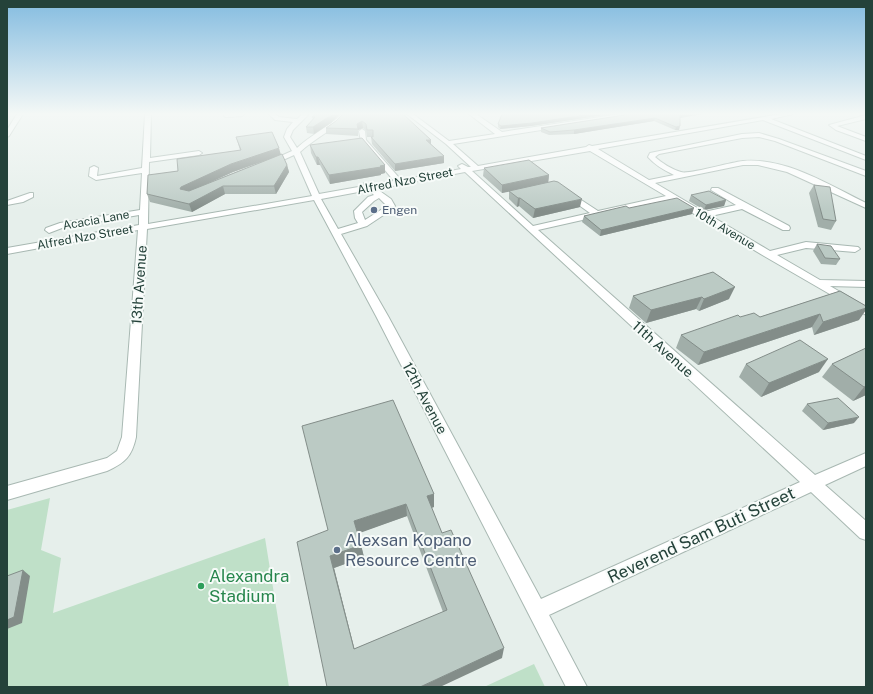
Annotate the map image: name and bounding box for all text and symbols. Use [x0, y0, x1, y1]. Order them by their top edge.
street label: Alfred Nzo Street [356, 165, 455, 197]
place label: Engen [382, 203, 417, 217]
marker: Engen [369, 205, 379, 215]
street label: 10th Avenue [692, 206, 758, 253]
street label: Acacia Lane [62, 207, 131, 233]
street label: Alfred Nzo Street [36, 222, 135, 252]
street label: 13th Avenue [128, 245, 150, 325]
street label: 11th Avenue [629, 317, 697, 381]
street label: 12th Avenue [399, 359, 451, 437]
street label: Reverend Sam Buti Street [604, 483, 798, 587]
place label: Alexsan Kopano Resource Centre [345, 530, 477, 570]
marker: Alexsan Kopano Resource Centre [332, 545, 342, 555]
place label: Alexandra Stadium [209, 566, 289, 606]
marker: Alexandra Stadium [196, 581, 206, 591]

